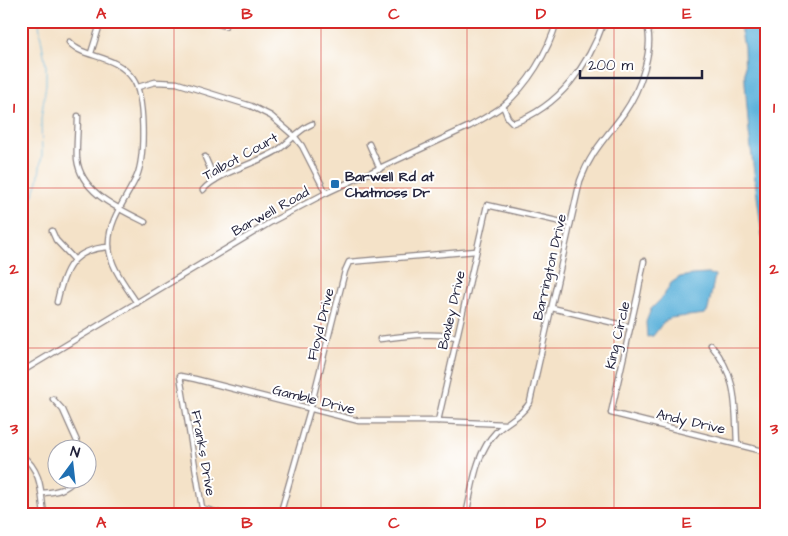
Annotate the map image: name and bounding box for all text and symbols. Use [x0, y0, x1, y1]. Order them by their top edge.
text: A [96, 3, 107, 25]
text: B [241, 3, 253, 25]
text: C [388, 3, 400, 25]
text: D [536, 3, 547, 25]
text: E [682, 3, 692, 25]
scale bar [580, 48, 703, 80]
text: 200 m [588, 55, 634, 76]
text: 1 [13, 97, 16, 119]
text: 1 [773, 97, 776, 119]
street label: Talbot Court [199, 128, 282, 186]
place label: Barwell Rd at Chatmoss Dr [345, 167, 435, 203]
marker: Barwell Rd at Chatmoss Dr [329, 178, 341, 190]
street label: Barwell Road [228, 182, 313, 241]
street label: Barrington Drive [528, 212, 572, 322]
text: 2 [8, 258, 19, 280]
text: 2 [768, 258, 779, 280]
street label: Baxley Drive [433, 268, 471, 352]
street label: Floyd Drive [302, 286, 340, 363]
street label: King Circle [600, 299, 636, 371]
street label: Gamble Drive [270, 380, 358, 420]
street label: Andy Drive [654, 404, 728, 440]
street label: Franks Drive [186, 409, 220, 498]
text: 3 [9, 418, 19, 440]
text: 3 [769, 418, 779, 440]
north arrow [48, 438, 98, 488]
text: N [68, 442, 82, 463]
text: A [96, 512, 107, 534]
text: B [241, 512, 253, 534]
text: C [388, 512, 400, 534]
text: D [536, 512, 547, 534]
text: E [682, 512, 692, 534]

